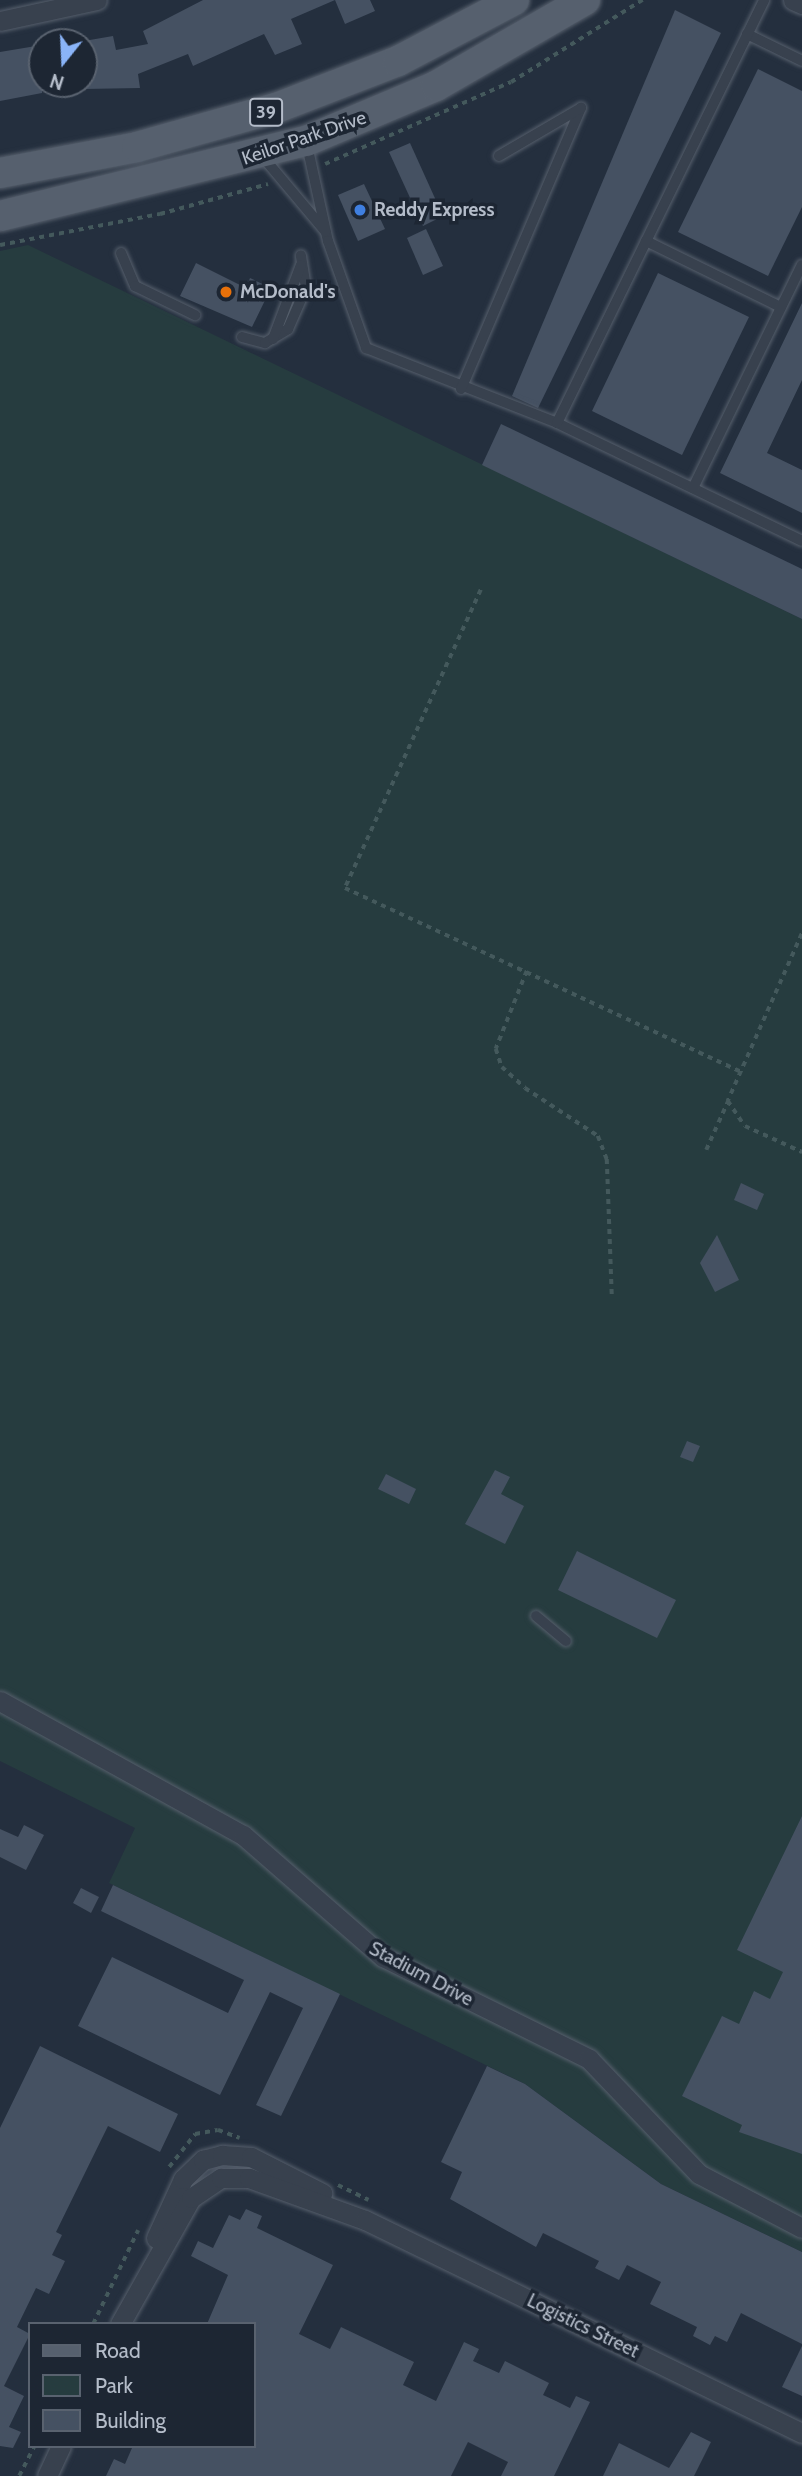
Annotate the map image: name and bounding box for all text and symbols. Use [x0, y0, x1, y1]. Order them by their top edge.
north arrow [28, 28, 98, 98]
text: N [47, 69, 67, 95]
road number: 39 [248, 98, 284, 127]
street label: Keilor Park Drive [239, 106, 369, 170]
place label: Reddy Express [374, 199, 494, 221]
marker: Reddy Express [352, 202, 368, 218]
place label: McDonald's [240, 281, 335, 303]
marker: McDonald's [218, 284, 234, 300]
street label: Stadium Drive [365, 1937, 477, 2011]
street label: Logistics Street [523, 2289, 643, 2363]
legend [28, 2322, 256, 2448]
text: Road [95, 2338, 141, 2363]
text: Park [95, 2373, 133, 2398]
text: Building [95, 2408, 166, 2433]

